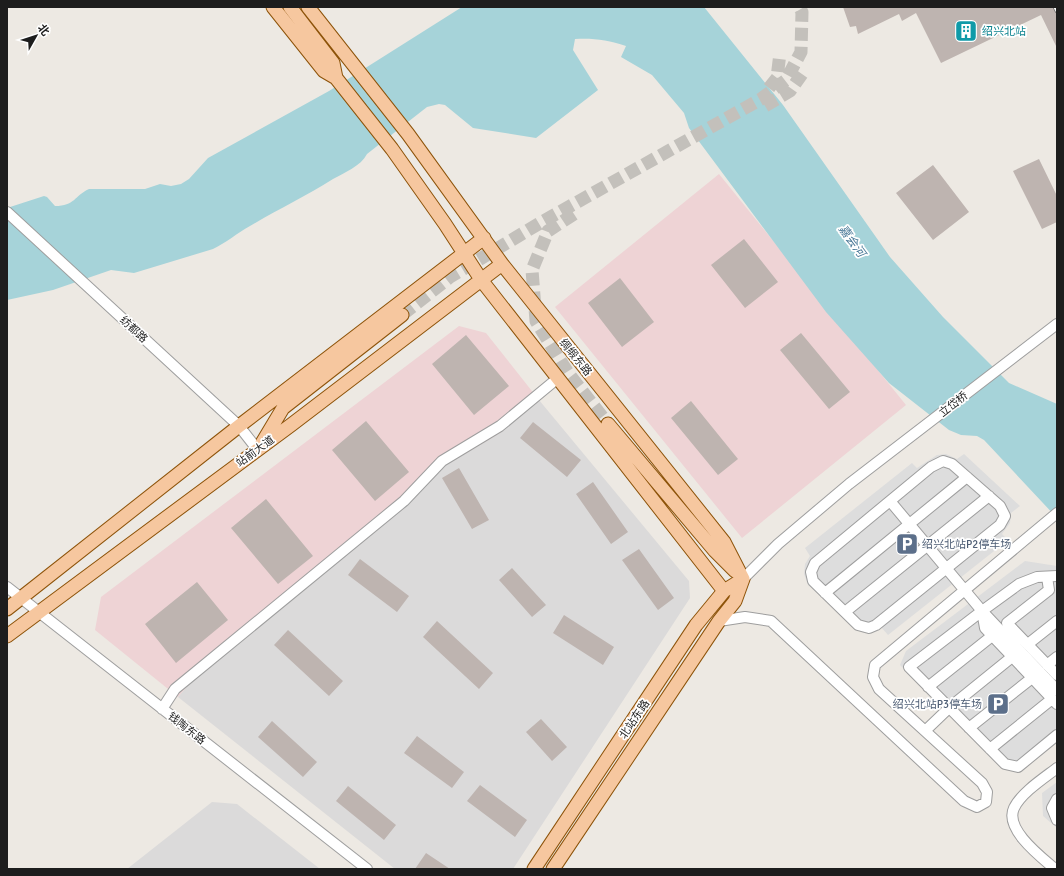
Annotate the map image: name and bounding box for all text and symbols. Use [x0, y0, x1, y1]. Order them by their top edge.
north arrow [16, 16, 56, 56]
building icon: 绍兴北站 [953, 18, 979, 44]
text: 北 [35, 22, 52, 38]
place label: 绍兴北站 [982, 25, 1026, 38]
water label: 嘉会河 [835, 222, 869, 262]
street label: 纺都路 [117, 313, 150, 345]
street label: 绸缎东路 [557, 336, 595, 379]
street label: 立岱桥 [936, 389, 970, 420]
street label: 站前大道 [234, 433, 277, 470]
parking icon: 绍兴北站P2停车场 [894, 531, 920, 557]
place label: 绍兴北站P2停车场 [922, 538, 1011, 551]
parking icon: 绍兴北站P3停车场 [985, 691, 1011, 717]
street label: 北站东路 [617, 697, 652, 741]
place label: 绍兴北站P3停车场 [893, 698, 982, 711]
street label: 钱陶东路 [165, 710, 208, 747]

